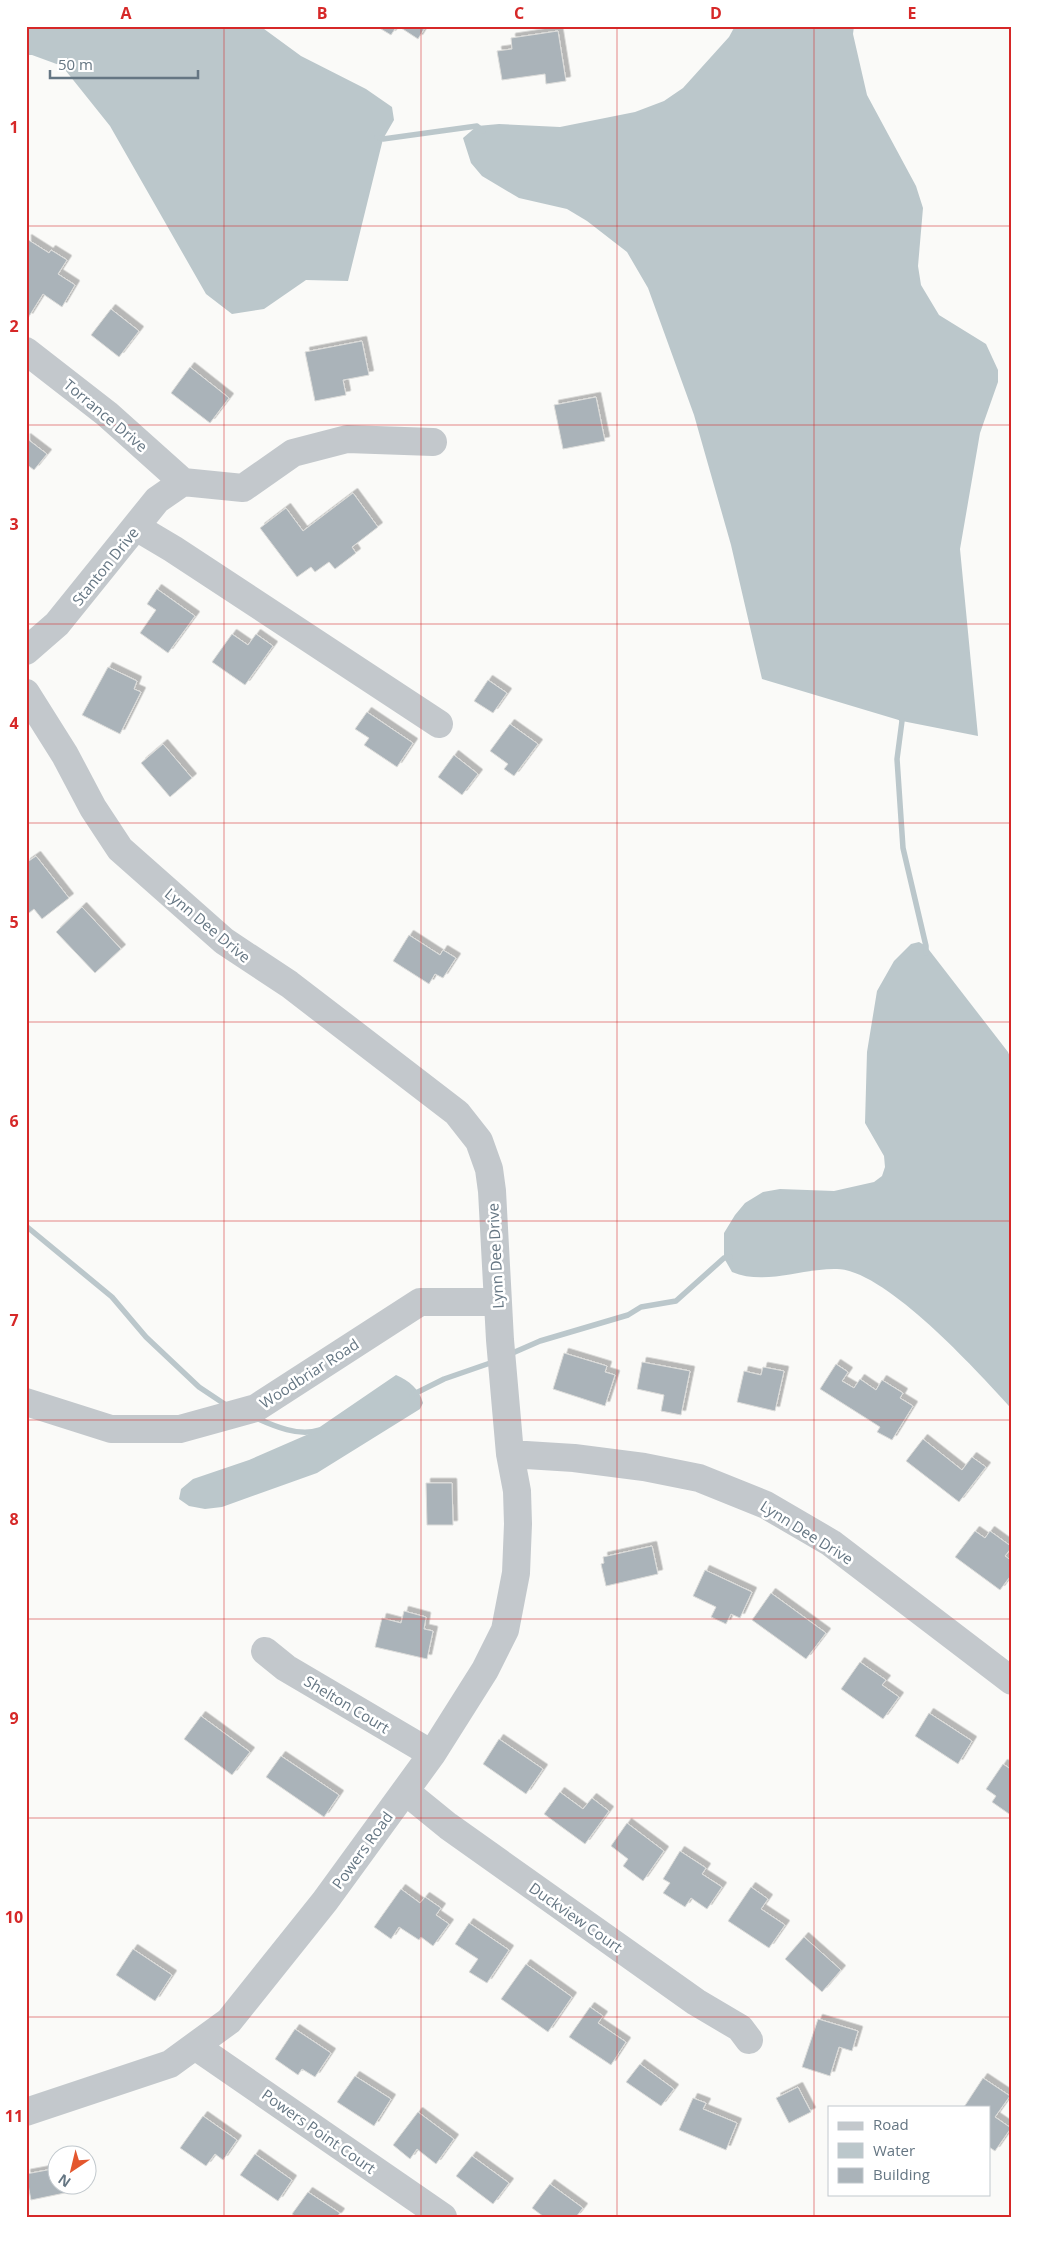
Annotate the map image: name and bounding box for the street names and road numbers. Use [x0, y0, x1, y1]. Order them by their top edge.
street label: Torrance Drive [60, 374, 152, 456]
street label: Stanton Drive [67, 523, 143, 609]
street label: Lynn Dee Drive [161, 883, 255, 967]
street label: Lynn Dee Drive [482, 1203, 508, 1309]
street label: Woodbriar Road [256, 1333, 362, 1413]
street label: Lynn Dee Drive [757, 1495, 857, 1569]
street label: Shelton Court [301, 1671, 393, 1737]
street label: Powers Road [327, 1807, 397, 1893]
street label: Duckview Court [525, 1877, 627, 1957]
street label: Powers Point Court [258, 2084, 380, 2178]

